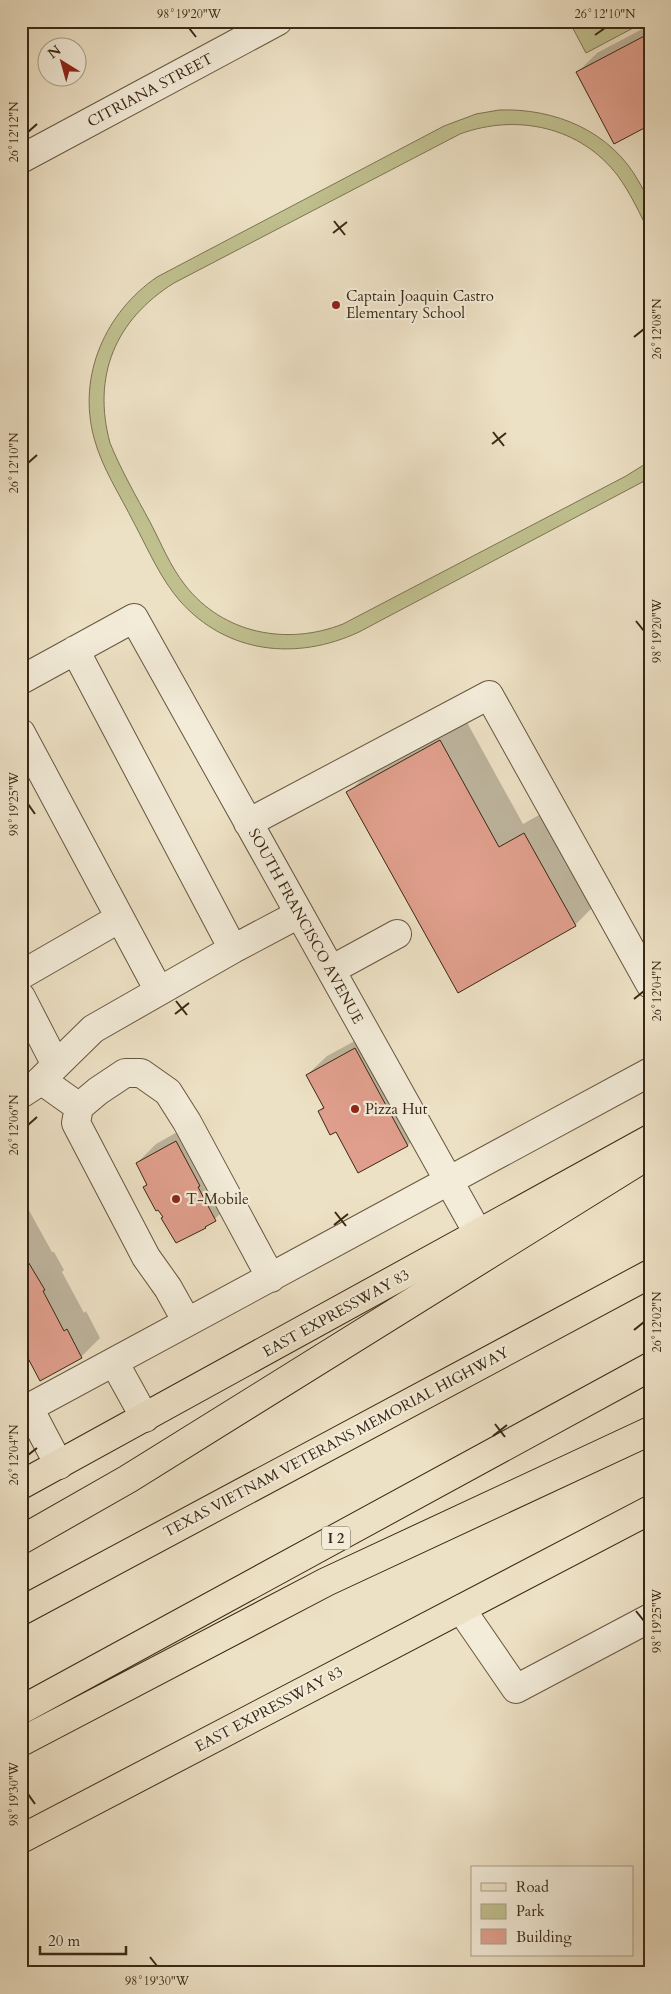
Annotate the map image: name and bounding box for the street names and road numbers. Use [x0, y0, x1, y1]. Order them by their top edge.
street label: CITRIANA STREET [84, 48, 216, 132]
street label: SOUTH FRANCISCO AVENUE [244, 825, 368, 1027]
street label: EAST EXPRESSWAY 83 [259, 1264, 413, 1362]
street label: TEXAS VIETNAM VETERANS MEMORIAL HIGHWAY [160, 1342, 513, 1542]
road number: I 2 [322, 1526, 350, 1550]
street label: EAST EXPRESSWAY 83 [192, 1661, 346, 1757]

